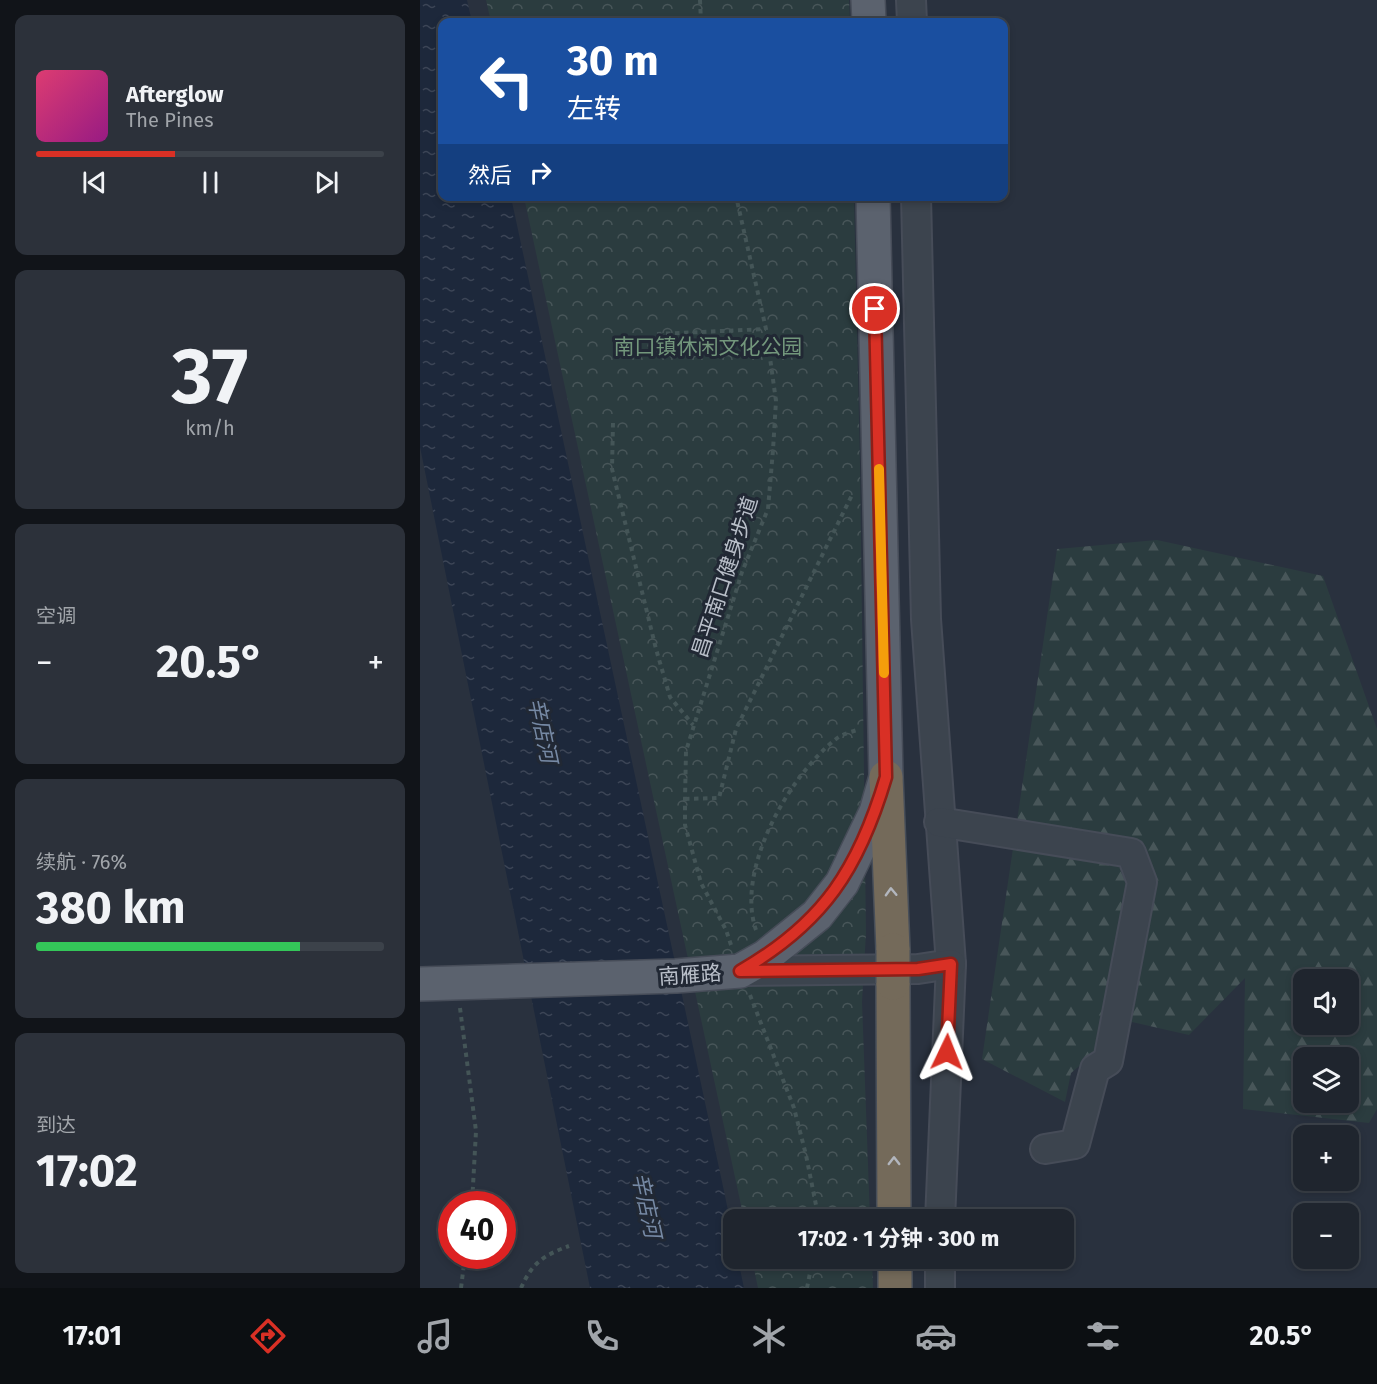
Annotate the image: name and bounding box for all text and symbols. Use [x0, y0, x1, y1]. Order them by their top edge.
text: 30 m [567, 36, 659, 86]
icon: left [468, 42, 546, 120]
text: Afterglow [126, 81, 223, 108]
text: 左转 [567, 93, 621, 125]
text: The Pines [126, 108, 213, 132]
icon: right [524, 156, 557, 189]
text: 然后 [468, 162, 512, 189]
icon: previous [78, 166, 111, 199]
icon: pause [194, 166, 227, 199]
icon: next [310, 166, 343, 199]
pin [849, 283, 900, 334]
icon: arrive [858, 292, 891, 325]
text: 37 [172, 330, 248, 424]
park label: 南口镇休闲文化公园 [614, 334, 803, 360]
text: km/h [185, 416, 235, 440]
street label: 昌平南口健身步道 [687, 493, 763, 661]
text: 空调 [36, 604, 76, 628]
text: 20.5° [156, 635, 264, 689]
text: − [36, 643, 53, 683]
text: + [368, 643, 384, 683]
water label: 辛店河 [522, 695, 563, 769]
text: 续航 · 76% [36, 850, 127, 874]
text: 380 km [36, 881, 185, 935]
one-way arrow [884, 887, 897, 896]
street label: 南雁路 [658, 960, 722, 990]
map controls [1293, 969, 1359, 1269]
button: sound [1293, 969, 1359, 1035]
position arrow [915, 1020, 979, 1084]
button: layers [1293, 1047, 1359, 1113]
text: 到达 [36, 1113, 76, 1137]
button: + [1293, 1125, 1359, 1191]
text: 17:02 [36, 1144, 138, 1198]
one-way arrow [888, 1157, 900, 1166]
water label: 辛店河 [626, 1170, 667, 1244]
speed limit sign: 40 [438, 1191, 516, 1269]
button: − [1293, 1203, 1359, 1269]
text: 17:02 · 1 分钟 · 300 m [798, 1225, 999, 1252]
icon: directions [247, 1315, 289, 1357]
icon: music [414, 1315, 456, 1357]
icon: phone [581, 1315, 623, 1357]
icon: climate [748, 1315, 790, 1357]
icon: car [915, 1315, 957, 1357]
icon: filters [1082, 1315, 1124, 1357]
text: 17:01 [63, 1320, 122, 1352]
text: 20.5° [1250, 1320, 1314, 1352]

